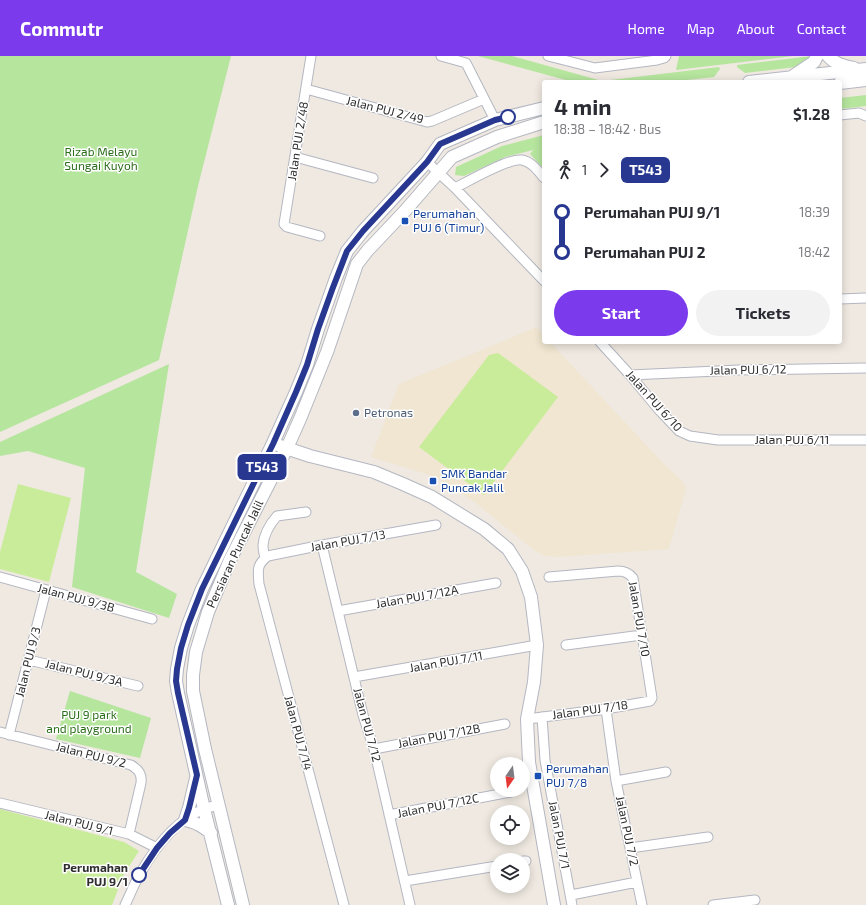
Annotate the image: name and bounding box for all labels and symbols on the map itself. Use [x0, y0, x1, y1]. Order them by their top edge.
street label: Jalan PUJ 2/49 [345, 93, 426, 125]
street label: Jalan PUJ 2/48 [284, 100, 310, 181]
unlabelled marker [500, 109, 516, 125]
park label: Rizab Melayu Sungai Kuyoh [64, 144, 138, 172]
place label: Perumahan PUJ 6 (Timur) [413, 206, 484, 234]
marker: Perumahan PUJ 6 (Timur) [400, 216, 410, 226]
street label: Jalan PUJ 6/12 [710, 361, 787, 377]
street label: Jalan PUJ 6/10 [624, 367, 686, 434]
place label: Petronas [364, 405, 413, 419]
marker: Petronas [351, 408, 361, 418]
street label: Jalan PUJ 6/11 [755, 432, 829, 446]
line badge: T543 [234, 454, 290, 480]
place label: SMK Bandar Puncak Jalil [441, 466, 507, 494]
marker: SMK Bandar Puncak Jalil [428, 476, 438, 486]
street label: Persiaran Puncak Jalil [203, 497, 265, 610]
street label: Jalan PUJ 7/13 [309, 527, 386, 553]
street label: Jalan PUJ 9/3B [36, 580, 116, 614]
street label: Jalan PUJ 7/10 [626, 580, 654, 658]
street label: Jalan PUJ 7/12A [375, 582, 460, 610]
street label: Jalan PUJ 9/3 [12, 625, 43, 698]
street label: Jalan PUJ 7/11 [408, 648, 483, 674]
street label: Jalan PUJ 9/3A [44, 656, 125, 689]
street label: Jalan PUJ 7/12 [351, 686, 385, 763]
street label: Jalan PUJ 7/14 [282, 694, 316, 772]
street label: Jalan PUJ 7/18 [551, 697, 629, 721]
park label: PUJ 9 park and playground [46, 707, 132, 735]
street label: Jalan PUJ 7/12B [397, 720, 481, 750]
street label: Jalan PUJ 9/2 [55, 739, 128, 770]
north arrow [490, 757, 530, 797]
place label: Perumahan PUJ 7/8 [546, 761, 609, 789]
marker: Perumahan PUJ 7/8 [533, 771, 543, 781]
street label: Jalan PUJ 7/12C [396, 790, 480, 820]
street label: Jalan PUJ 7/2 [614, 795, 642, 867]
street label: Jalan PUJ 7/1 [547, 800, 573, 870]
street label: Jalan PUJ 9/1 [44, 807, 115, 837]
place label: Perumahan PUJ 9/1 [63, 860, 128, 888]
marker: Perumahan PUJ 9/1 [131, 867, 147, 883]

